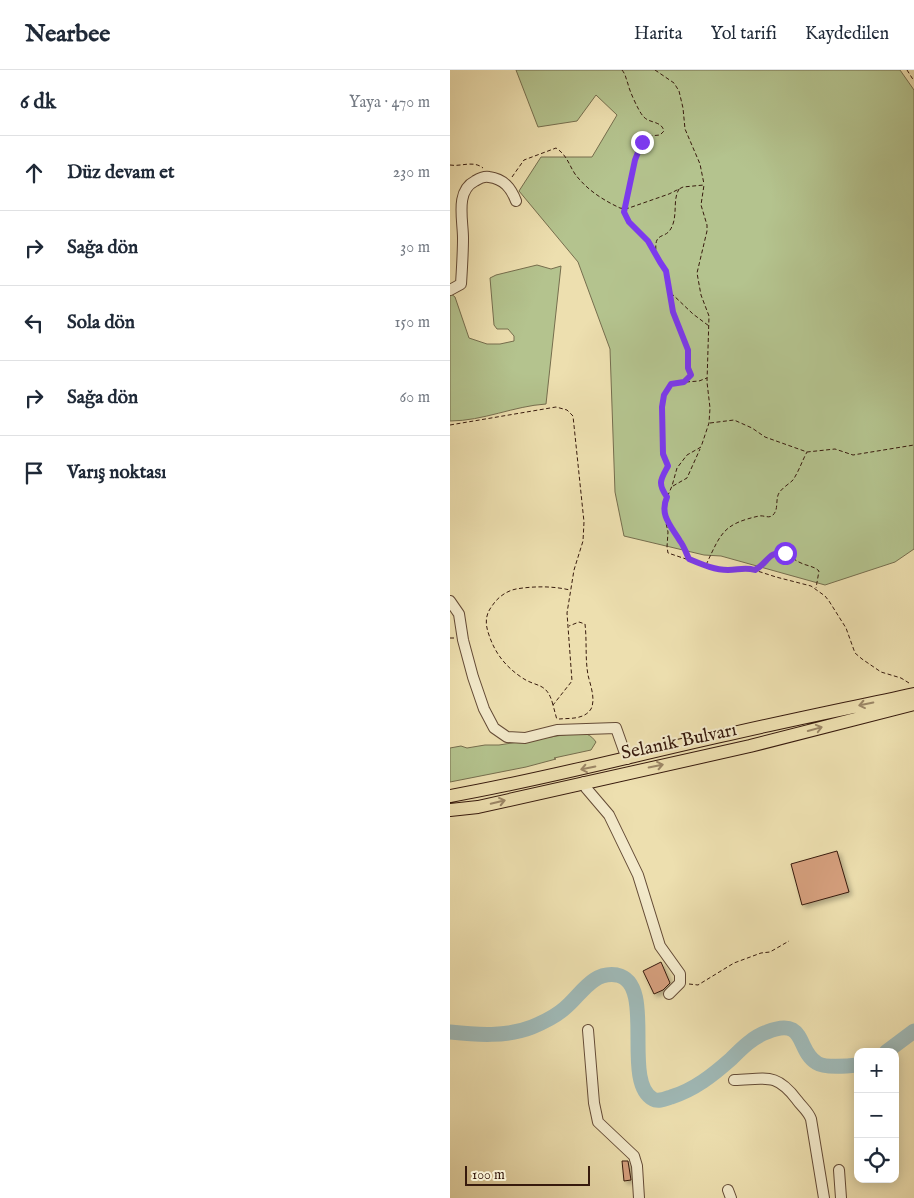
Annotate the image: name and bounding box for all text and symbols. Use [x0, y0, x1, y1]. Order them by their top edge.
text: Nearbee [25, 19, 110, 50]
text: Harita [634, 23, 683, 46]
text: Yol tarifi [711, 23, 777, 46]
text: Kaydedilen [805, 23, 889, 46]
text: 6 dk [20, 89, 56, 116]
text: Yaya · 470 m [349, 93, 430, 113]
route end [631, 131, 654, 154]
icon: ahead [20, 159, 48, 187]
text: Düz devam et [67, 161, 175, 185]
text: 230 m [393, 163, 430, 183]
icon: right [20, 234, 48, 262]
text: Sağa dön [67, 236, 138, 260]
text: 30 m [400, 238, 430, 258]
icon: left [20, 309, 48, 337]
text: Sola dön [67, 311, 135, 335]
text: 150 m [395, 313, 430, 333]
icon: right [20, 384, 48, 412]
text: Sağa dön [67, 386, 138, 410]
text: 60 m [400, 388, 430, 408]
icon: arrive [20, 459, 48, 487]
text: Varış noktası [67, 461, 166, 485]
route start [774, 542, 797, 565]
one-way arrow [859, 700, 875, 710]
street label: Selanik Bulvarı [619, 718, 739, 766]
one-way arrow [806, 724, 822, 733]
one-way arrow [648, 761, 664, 770]
one-way arrow [581, 763, 597, 773]
one-way arrow [490, 797, 506, 806]
map controls [854, 1048, 899, 1183]
button: + [854, 1048, 899, 1093]
button: − [854, 1093, 899, 1138]
button: locate [854, 1138, 899, 1183]
scale bar [465, 1163, 590, 1186]
text: 100 m [472, 1166, 505, 1184]

